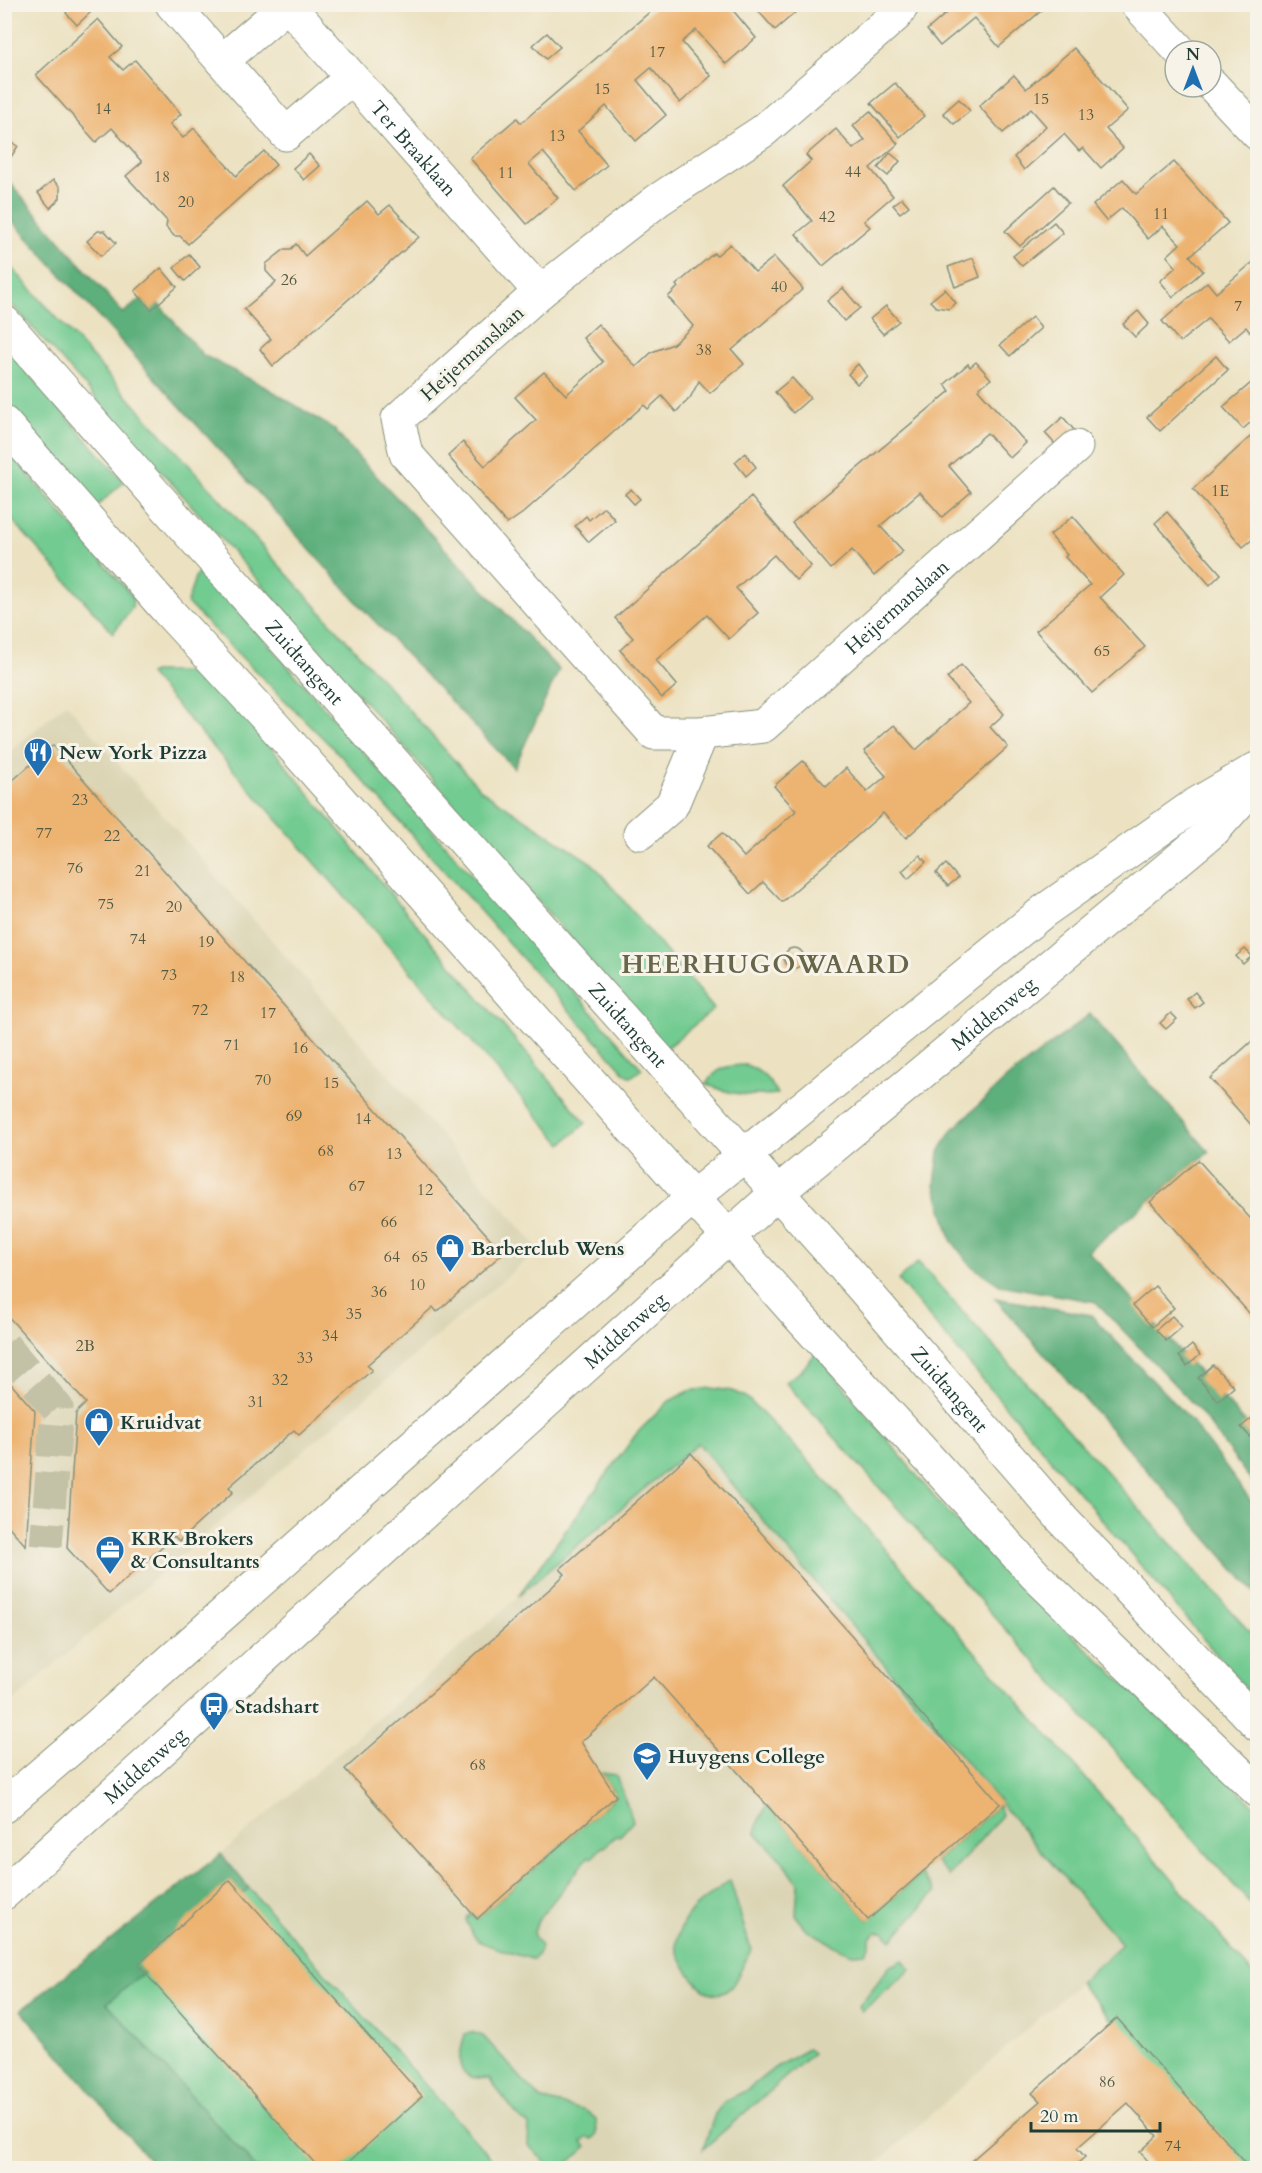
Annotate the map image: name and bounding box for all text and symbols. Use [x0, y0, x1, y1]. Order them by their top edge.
north arrow [1163, 39, 1223, 99]
house number: 17 [649, 41, 665, 63]
text: N [1186, 44, 1200, 66]
house number: 15 [594, 78, 610, 100]
house number: 15 [1033, 88, 1049, 110]
street label: Ter Braaklaan [364, 95, 463, 203]
house number: 14 [95, 98, 111, 120]
house number: 13 [1078, 104, 1094, 126]
house number: 13 [549, 125, 565, 147]
house number: 44 [845, 161, 861, 183]
house number: 11 [498, 162, 514, 184]
house number: 18 [154, 166, 170, 188]
house number: 20 [178, 191, 194, 213]
house number: 11 [1153, 203, 1169, 225]
house number: 42 [819, 206, 835, 228]
house number: 26 [281, 269, 297, 291]
house number: 40 [771, 276, 787, 298]
house number: 7 [1234, 295, 1242, 317]
street label: Heijermanslaan [415, 299, 530, 407]
house number: 38 [696, 339, 712, 361]
house number: 1E [1211, 480, 1229, 502]
street label: Heijermanslaan [839, 553, 955, 661]
street label: Zuidtangent [259, 614, 350, 712]
house number: 65 [1094, 640, 1110, 662]
restaurant icon: New York Pizza [22, 736, 54, 778]
place label: New York Pizza [59, 739, 207, 766]
house number: 23 [72, 789, 88, 811]
house number: 77 [36, 822, 52, 844]
house number: 22 [104, 825, 120, 847]
house number: 76 [67, 857, 83, 879]
house number: 21 [135, 860, 151, 882]
house number: 75 [98, 893, 114, 915]
house number: 20 [166, 896, 182, 918]
house number: 74 [130, 928, 146, 950]
house number: 19 [198, 931, 214, 953]
district label: HEERHUGOWAARD [621, 947, 911, 982]
house number: 73 [161, 964, 177, 986]
house number: 18 [229, 966, 245, 988]
street label: Middenweg [945, 970, 1042, 1057]
street label: Zuidtangent [582, 977, 673, 1074]
house number: 72 [192, 999, 208, 1021]
house number: 17 [260, 1002, 276, 1024]
house number: 71 [224, 1034, 240, 1056]
house number: 16 [292, 1037, 308, 1059]
house number: 70 [255, 1069, 271, 1091]
house number: 15 [323, 1072, 339, 1094]
house number: 69 [286, 1105, 302, 1127]
house number: 14 [355, 1108, 371, 1130]
house number: 68 [318, 1140, 334, 1162]
house number: 13 [386, 1143, 402, 1165]
house number: 67 [349, 1175, 365, 1197]
house number: 12 [417, 1179, 433, 1201]
house number: 66 [381, 1211, 397, 1233]
shop icon: Barberclub Wens [434, 1232, 466, 1274]
place label: Barberclub Wens [471, 1235, 624, 1262]
house number: 64 [384, 1246, 400, 1268]
house number: 65 [412, 1246, 428, 1268]
house number: 10 [409, 1274, 425, 1296]
house number: 36 [371, 1281, 387, 1303]
street label: Middenweg [578, 1286, 673, 1375]
house number: 35 [346, 1303, 362, 1325]
house number: 34 [322, 1325, 338, 1347]
house number: 2B [75, 1335, 95, 1357]
street label: Zuidtangent [905, 1341, 995, 1439]
house number: 33 [297, 1347, 313, 1369]
house number: 32 [272, 1369, 288, 1391]
house number: 31 [248, 1391, 264, 1413]
shop icon: Kruidvat [83, 1406, 115, 1448]
place label: Kruidvat [120, 1409, 201, 1436]
place label: KRK Brokers & Consultants [131, 1525, 260, 1575]
office icon: KRK Brokers & Consultants [94, 1534, 126, 1576]
bus stop icon: Stadshart [198, 1690, 230, 1732]
place label: Stadshart [235, 1693, 319, 1720]
street label: Middenweg [98, 1721, 193, 1810]
school or university icon: Huygens College [631, 1740, 663, 1782]
place label: Huygens College [668, 1743, 825, 1770]
house number: 68 [470, 1754, 486, 1776]
house number: 86 [1099, 2071, 1115, 2093]
scale bar [1031, 2095, 1160, 2133]
text: 20 m [1040, 2104, 1079, 2129]
house number: 74 [1165, 2135, 1181, 2157]

